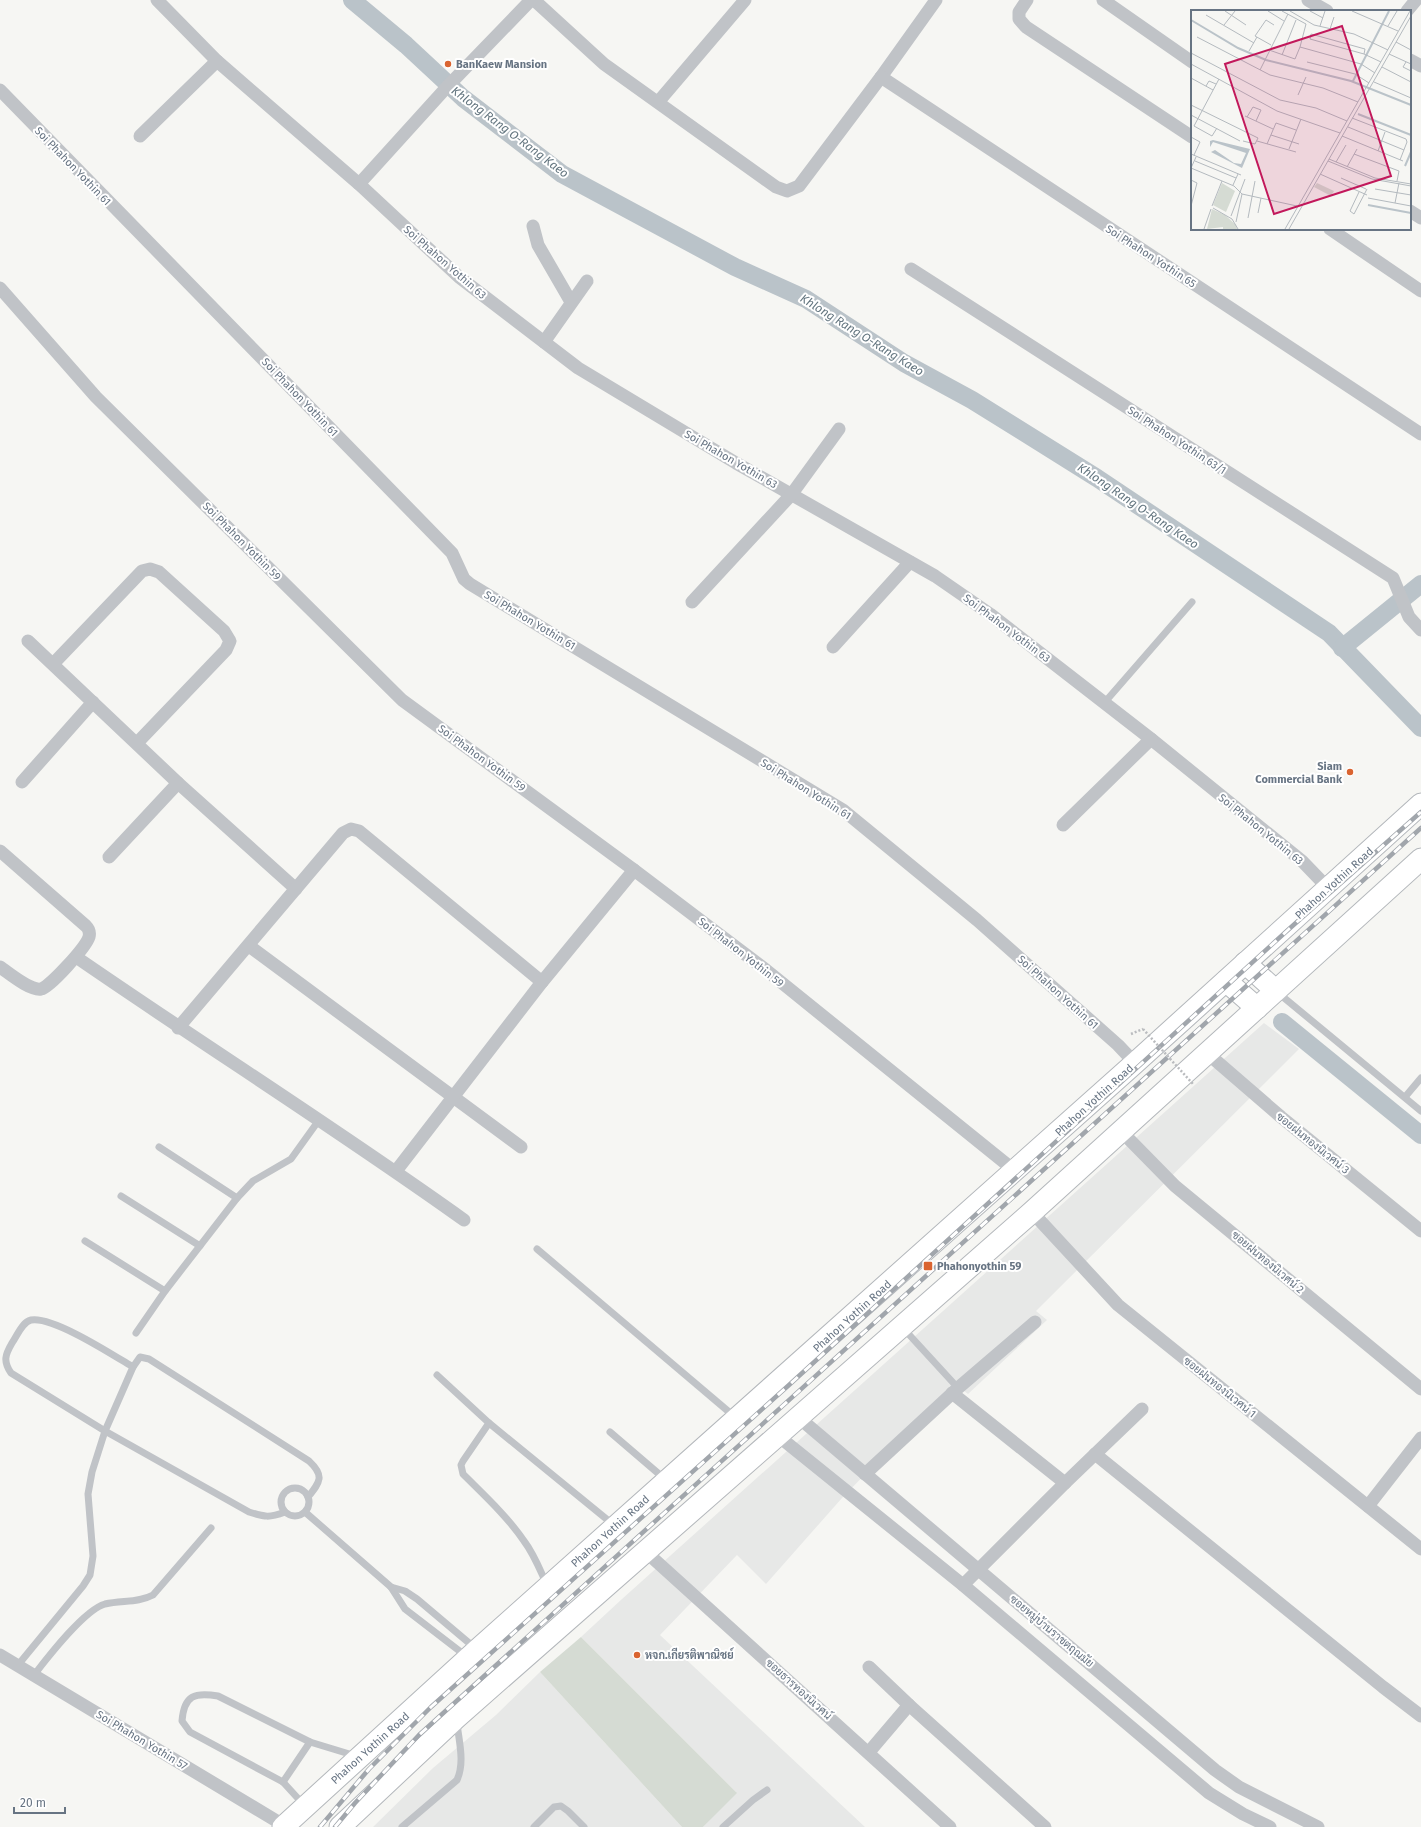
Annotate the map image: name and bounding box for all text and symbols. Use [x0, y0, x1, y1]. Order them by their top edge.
inset map [1191, 10, 1411, 230]
place label: BanKaew Mansion [456, 58, 547, 71]
marker: BanKaew Mansion [443, 59, 453, 69]
water label: Khlong Rang O-Rang Kaeo [449, 83, 571, 181]
street label: Soi Phahon Yothin 61 [32, 124, 113, 208]
street label: Soi Phahon Yothin 65 [1103, 222, 1199, 291]
street label: Soi Phahon Yothin 63 [401, 223, 489, 302]
water label: Khlong Rang O-Rang Kaeo [798, 291, 926, 379]
street label: Soi Phahon Yothin 61 [259, 355, 340, 439]
street label: Soi Phahon Yothin 63/1 [1125, 404, 1228, 477]
street label: Soi Phahon Yothin 63 [682, 427, 780, 491]
water label: Khlong Rang O-Rang Kaeo [1075, 460, 1201, 552]
street label: Soi Phahon Yothin 59 [200, 500, 284, 583]
street label: Soi Phahon Yothin 61 [482, 588, 578, 653]
street label: Soi Phahon Yothin 63 [961, 592, 1053, 665]
street label: Soi Phahon Yothin 59 [435, 722, 528, 795]
street label: Soi Phahon Yothin 61 [758, 756, 853, 823]
place label: Siam Commercial Bank [1255, 760, 1343, 786]
marker: Siam Commercial Bank [1345, 767, 1355, 777]
street label: Soi Phahon Yothin 63 [1216, 791, 1306, 868]
street label: Phahon Yothin Road [1292, 845, 1376, 922]
street label: Soi Phahon Yothin 59 [695, 915, 786, 990]
street label: Soi Phahon Yothin 61 [1015, 953, 1101, 1032]
street label: Phahon Yothin Road [1052, 1062, 1136, 1139]
street label: ซอยฝนทองนิเวศน์ 3 [1274, 1108, 1353, 1177]
street label: ซอยฝนทองนิเวศน์ 2 [1229, 1227, 1308, 1296]
marker: Phahonyothin 59 [922, 1260, 934, 1272]
place label: Phahonyothin 59 [937, 1260, 1021, 1273]
street label: Phahon Yothin Road [810, 1278, 894, 1355]
street label: ซอยฝนทองนิเวศน์ 1 [1181, 1353, 1260, 1421]
street label: Phahon Yothin Road [568, 1493, 652, 1570]
street label: ซอยหมู่บ้านราชตฤณมัย [1007, 1592, 1097, 1671]
place label: หจก.เกียรติพาณิชย์ [645, 1647, 735, 1662]
marker: หจก.เกียรติพาณิชย์ [632, 1650, 642, 1660]
street label: ซอยธารทองนิเวศน์ [763, 1655, 836, 1722]
street label: Soi Phahon Yothin 57 [94, 1708, 190, 1773]
street label: Phahon Yothin Road [328, 1710, 412, 1787]
scale bar [14, 1789, 65, 1815]
text: 20 m [20, 1796, 46, 1810]

